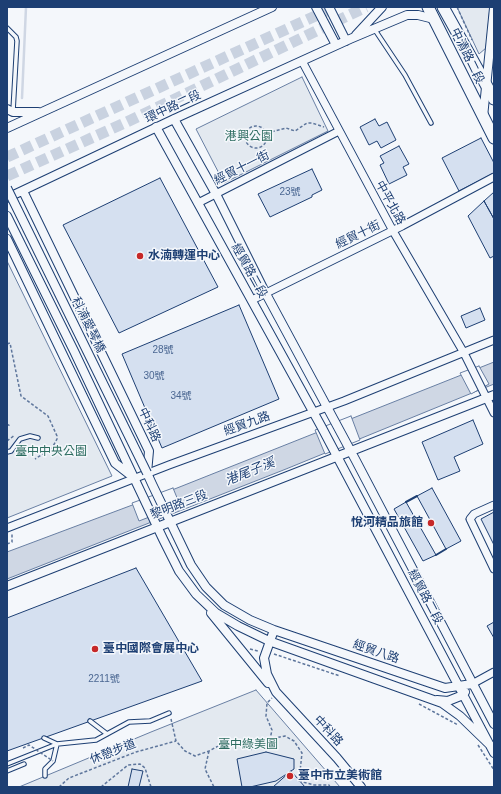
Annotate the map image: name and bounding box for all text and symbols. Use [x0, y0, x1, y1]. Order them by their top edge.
street label: 中清路二段 [447, 26, 487, 86]
street label: 環中路二段 [143, 88, 203, 126]
park label: 港興公園 [225, 130, 273, 144]
street label: 經貿十一街 [212, 148, 272, 188]
street label: 中平北路 [372, 179, 408, 227]
house number: 23號 [279, 186, 301, 198]
street label: 經貿十街 [333, 218, 383, 252]
street label: 經貿路二段 [228, 241, 270, 301]
place label: 水湳轉運中心 [148, 249, 220, 263]
marker: 水湳轉運中心 [135, 251, 145, 261]
street label: 科湳愛琴橋 [68, 295, 108, 355]
house number: 28號 [152, 344, 174, 356]
house number: 30號 [143, 370, 165, 382]
house number: 34號 [170, 390, 192, 402]
street label: 中科路 [135, 406, 163, 444]
street label: 經貿九路 [222, 409, 272, 439]
park label: 臺中中央公園 [15, 445, 87, 459]
water label: 港尾子溪 [223, 455, 277, 489]
street label: 黎明路三段 [148, 488, 210, 522]
place label: 悅河精品旅館 [351, 516, 423, 530]
marker: 悅河精品旅館 [426, 518, 436, 528]
street label: 經貿路二段 [405, 567, 445, 627]
street label: 經貿八路 [351, 637, 401, 667]
place label: 臺中國際會展中心 [103, 642, 199, 656]
marker: 臺中國際會展中心 [90, 644, 100, 654]
house number: 2211號 [88, 673, 120, 685]
street label: 中科路 [310, 713, 346, 749]
street label: 休憩步道 [88, 737, 138, 767]
park label: 臺中綠美圖 [218, 738, 278, 752]
place label: 臺中市立美術館 [298, 769, 382, 783]
marker: 臺中市立美術館 [285, 771, 295, 781]

